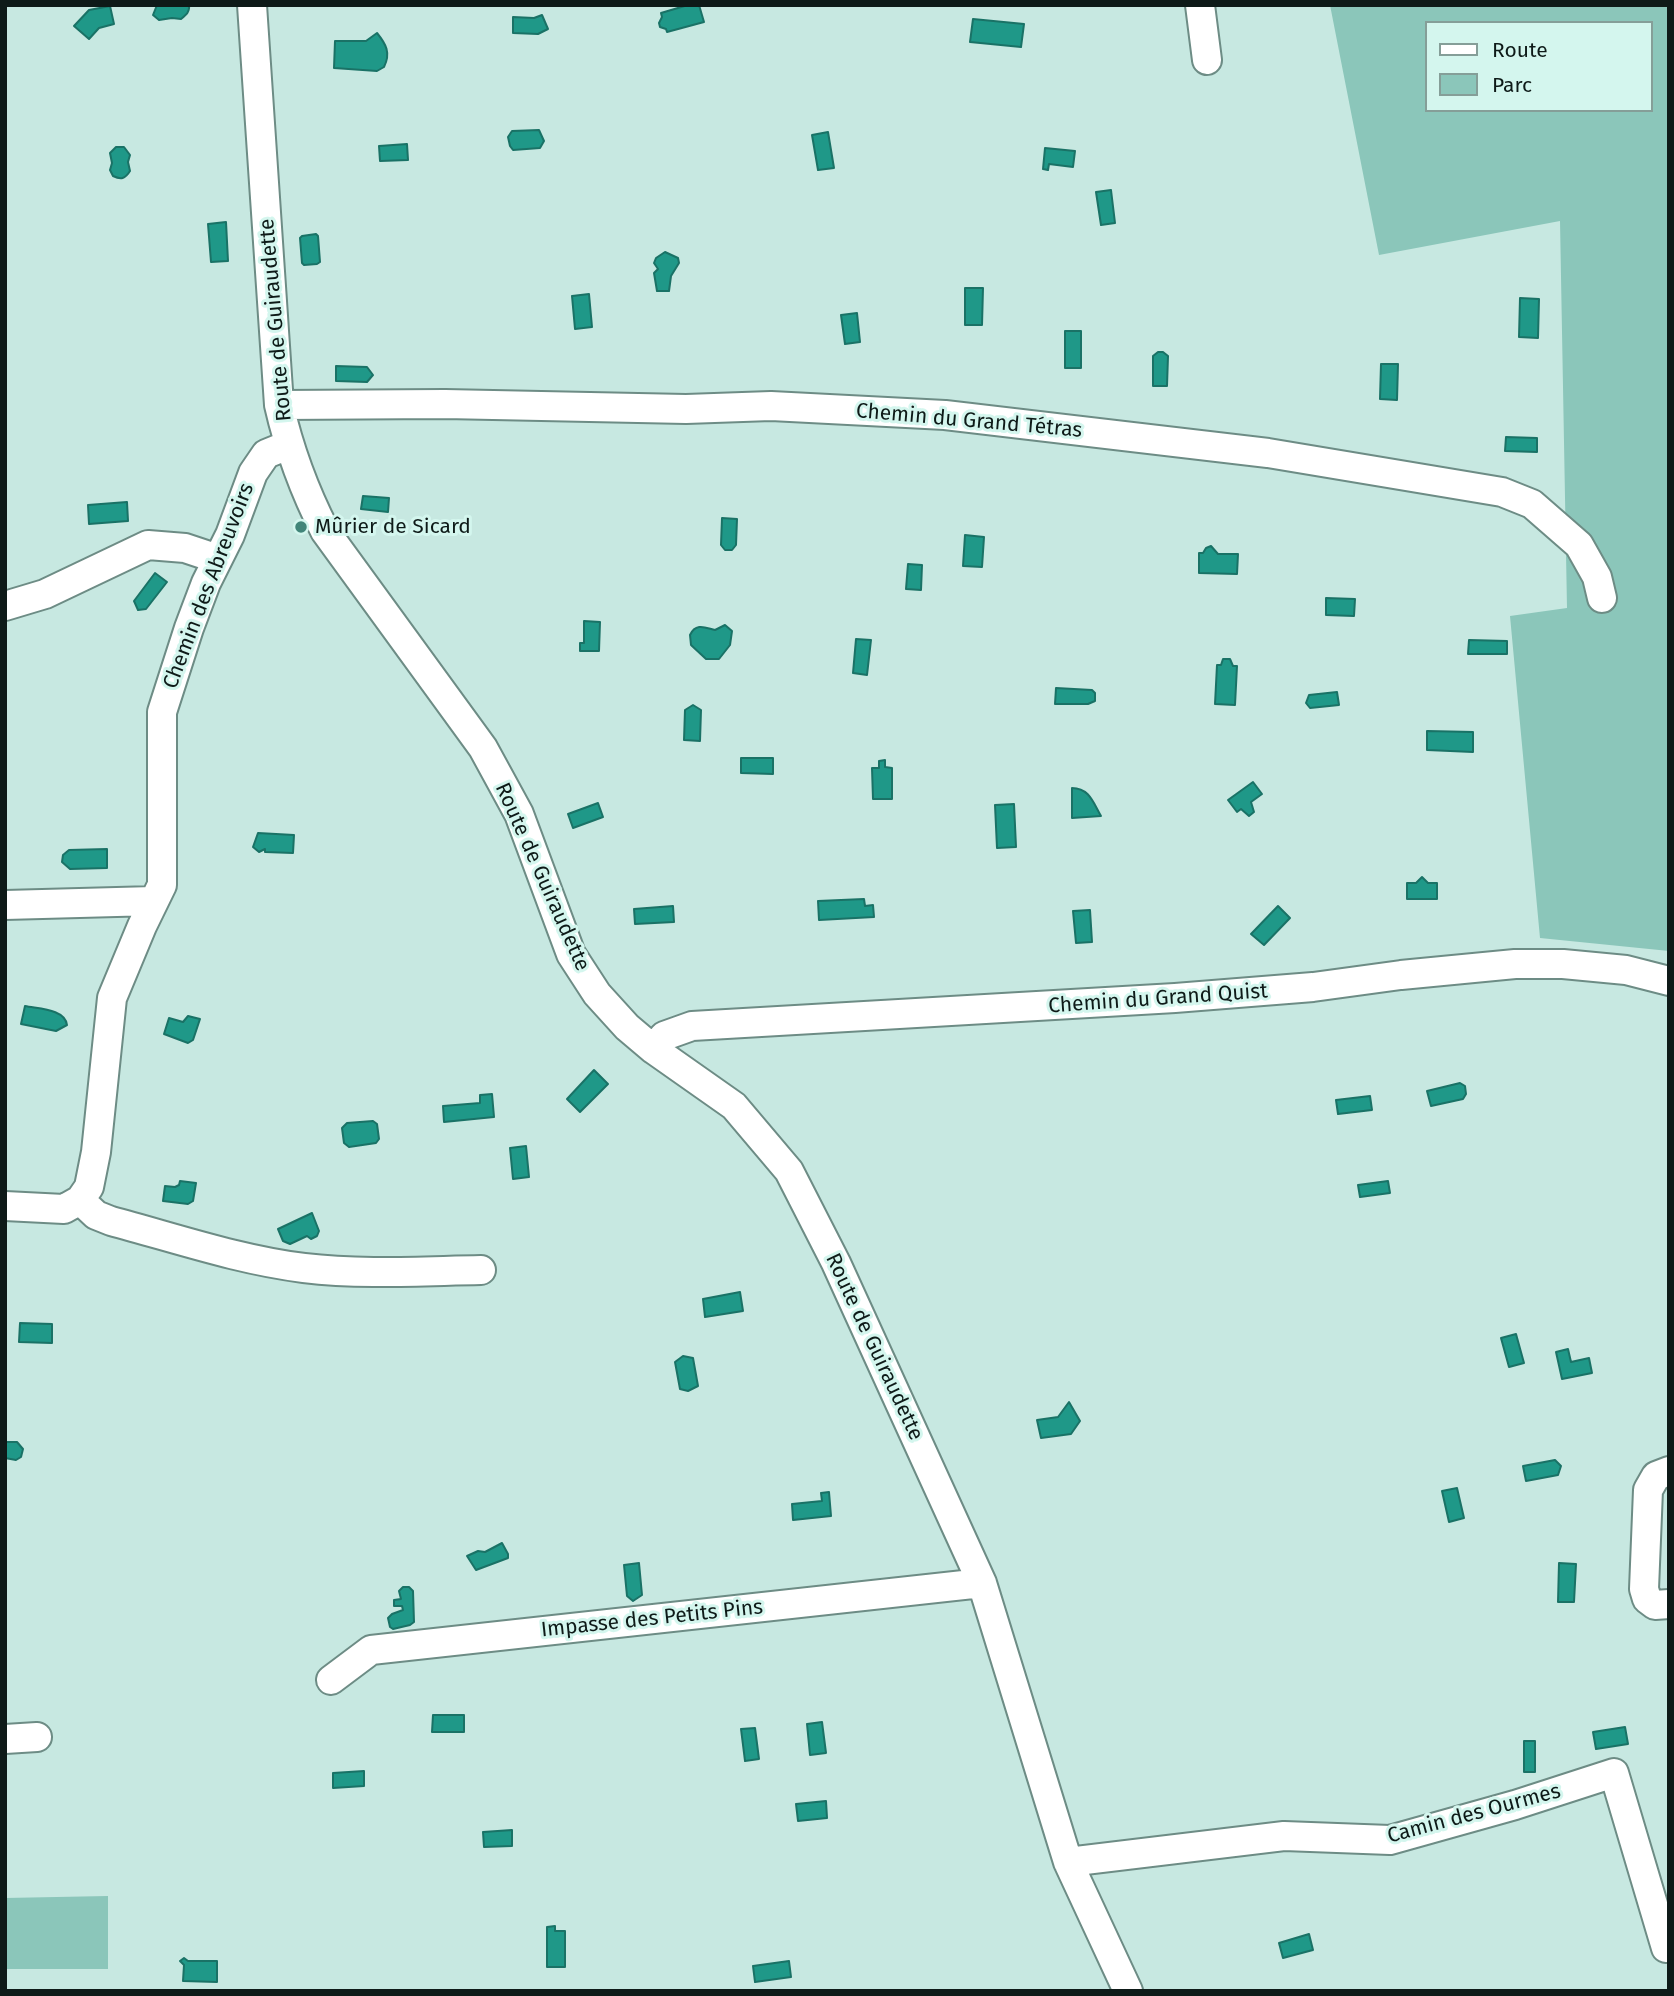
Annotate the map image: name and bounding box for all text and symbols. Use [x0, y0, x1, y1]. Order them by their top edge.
legend [1426, 21, 1653, 112]
text: Route [1492, 37, 1548, 63]
text: Parc [1492, 72, 1532, 98]
street label: Route de Guiraudette [255, 218, 297, 422]
street label: Chemin du Grand Tétras [855, 399, 1083, 443]
street label: Chemin des Abreuvoirs [158, 480, 260, 692]
place label: Mûrier de Sicard [315, 514, 471, 540]
marker: Mûrier de Sicard [293, 519, 309, 535]
street label: Route de Guiraudette [489, 779, 595, 975]
street label: Chemin du Grand Quist [1047, 979, 1269, 1019]
street label: Route de Guiraudette [820, 1249, 928, 1445]
street label: Impasse des Petits Pins [540, 1595, 764, 1643]
street label: Camin des Ourmes [1385, 1779, 1563, 1849]

